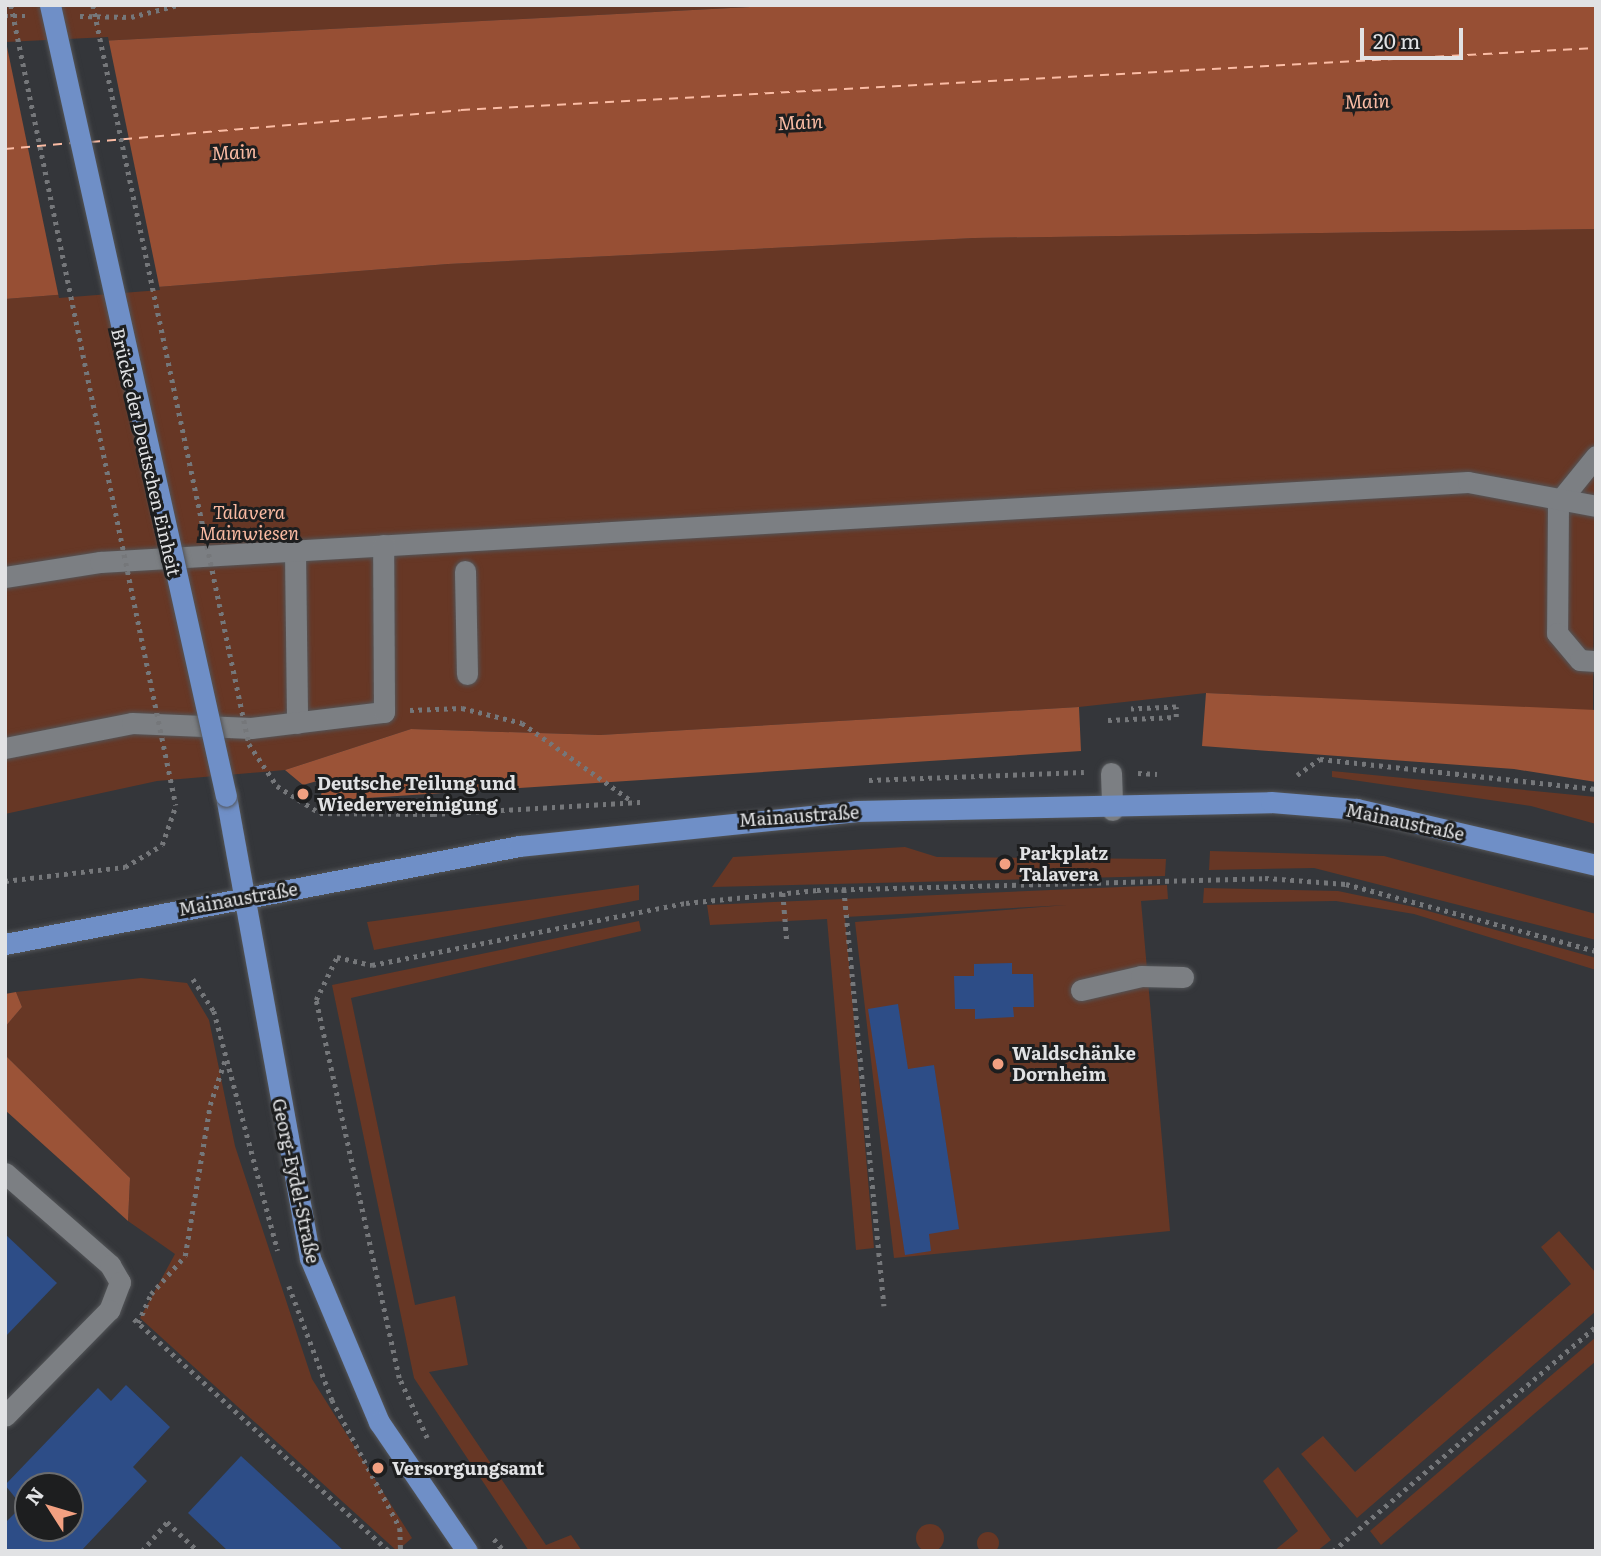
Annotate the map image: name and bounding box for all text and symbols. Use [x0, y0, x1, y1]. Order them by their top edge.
scale bar [1363, 14, 1466, 58]
text: 20 m [1373, 24, 1420, 55]
water label: Main [1344, 89, 1390, 113]
water label: Main [777, 109, 823, 135]
water label: Main [211, 139, 257, 165]
street label: Brücke der Deutschen Einheit [107, 326, 185, 578]
park label: Talavera Mainwiesen [199, 502, 299, 544]
place label: Deutsche Teilung und Wiedervereinigung [317, 773, 516, 816]
marker: Deutsche Teilung und Wiedervereinigung [295, 786, 311, 802]
street label: Mainaustraße [1344, 799, 1466, 845]
street label: Mainaustraße [738, 801, 860, 831]
place label: Parkplatz Talavera [1019, 843, 1108, 886]
marker: Parkplatz Talavera [997, 856, 1013, 872]
street label: Mainaustraße [177, 878, 299, 920]
place label: Waldschänke Dornheim [1012, 1043, 1136, 1086]
marker: Waldschänke Dornheim [990, 1056, 1006, 1072]
street label: Georg-Eydel-Straße [268, 1097, 324, 1265]
place label: Versorgungsamt [392, 1457, 544, 1479]
marker: Versorgungsamt [370, 1460, 386, 1476]
north arrow [14, 1472, 84, 1542]
text: N [18, 1481, 50, 1510]

